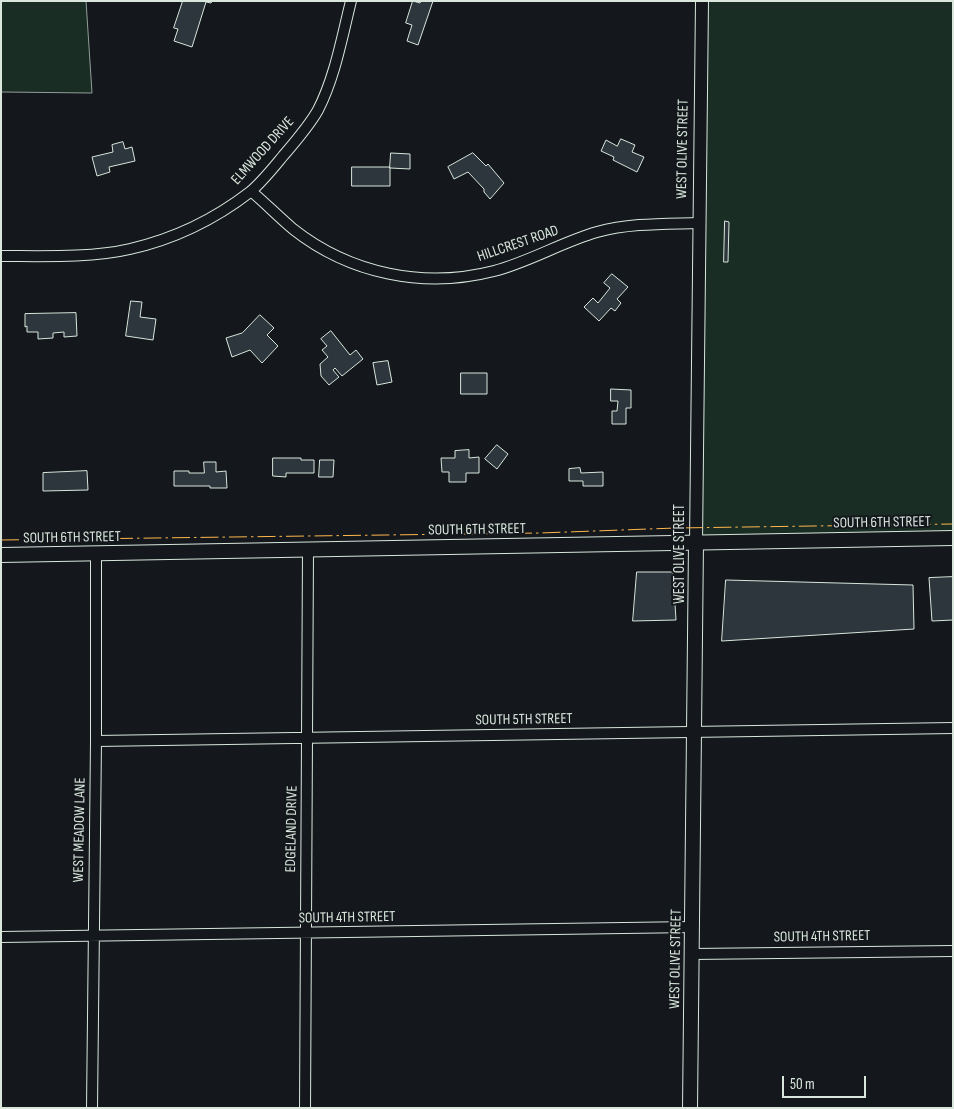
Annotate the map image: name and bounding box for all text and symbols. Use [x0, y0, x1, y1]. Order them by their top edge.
street label: WEST OLIVE STREET [673, 99, 693, 199]
street label: ELMWOOD DRIVE [228, 113, 298, 189]
street label: HILLCREST ROAD [475, 222, 561, 266]
street label: WEST OLIVE STREET [671, 504, 689, 604]
street label: SOUTH 6TH STREET [833, 513, 931, 533]
street label: SOUTH 6TH STREET [428, 520, 526, 540]
street label: SOUTH 6TH STREET [23, 528, 121, 548]
street label: SOUTH 5TH STREET [475, 710, 573, 730]
street label: WEST MEADOW LANE [70, 777, 90, 883]
street label: EDGELAND DRIVE [282, 785, 302, 873]
street label: SOUTH 4TH STREET [299, 908, 395, 928]
street label: WEST OLIVE STREET [666, 909, 686, 1009]
street label: SOUTH 4TH STREET [774, 927, 870, 947]
scale bar [784, 1066, 868, 1098]
text: 50 m [790, 1075, 815, 1094]

